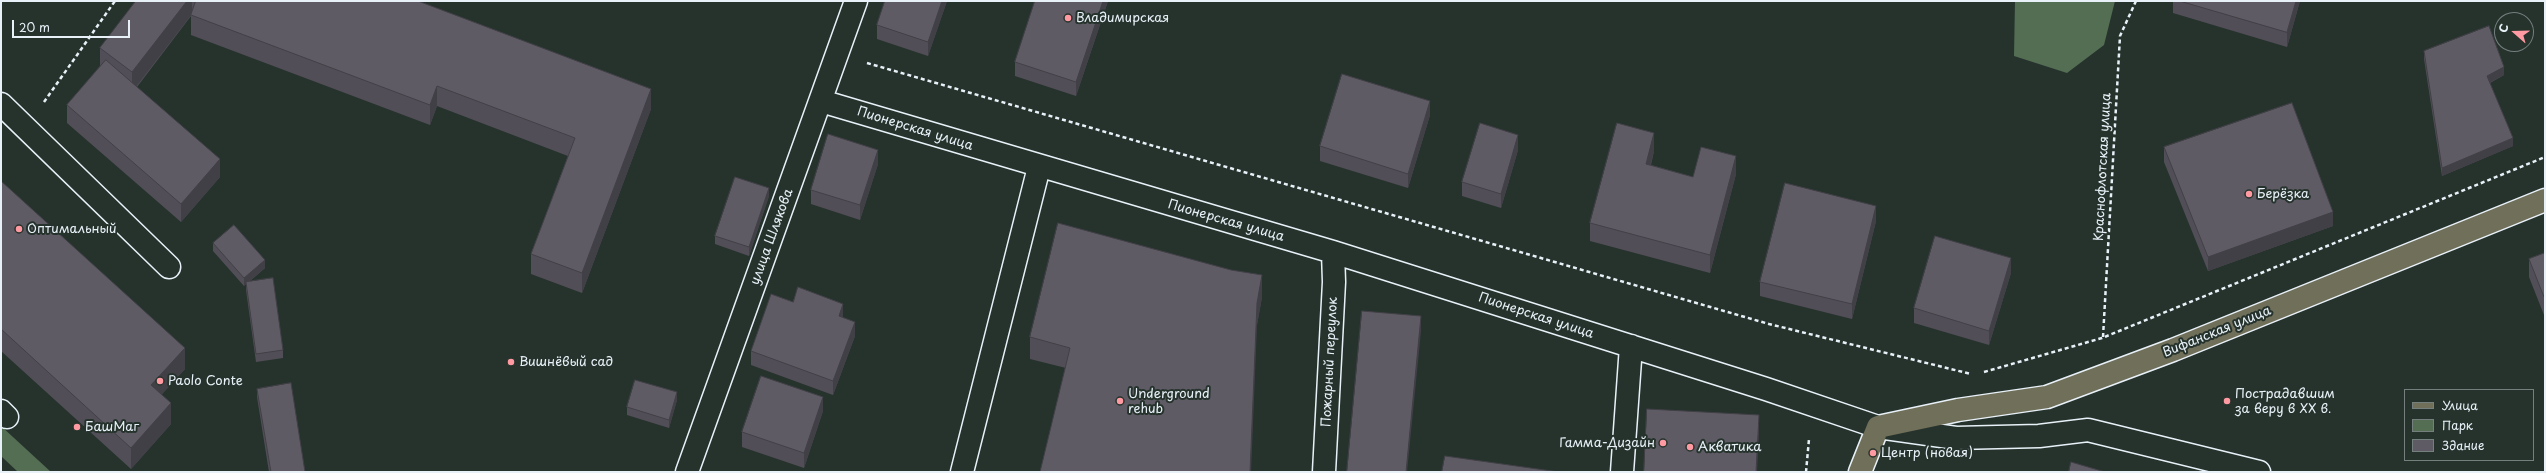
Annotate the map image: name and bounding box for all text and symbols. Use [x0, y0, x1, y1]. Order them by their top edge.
place label: Владимирская [1076, 10, 1169, 26]
scale bar [14, 12, 132, 38]
north arrow [2494, 12, 2534, 52]
marker: Владимирская [1063, 13, 1073, 23]
text: 20 m [19, 18, 50, 36]
text: С [2494, 21, 2513, 35]
street label: Краснофлотская улица [2091, 93, 2115, 241]
street label: Пионерская улица [855, 104, 975, 154]
place label: Берёзка [2257, 186, 2309, 202]
street label: улица Шлякова [747, 187, 797, 287]
marker: Берёзка [2244, 189, 2254, 199]
street label: Пионерская улица [1166, 197, 1286, 245]
place label: Оптимальный [27, 221, 117, 237]
marker: Оптимальный [14, 224, 24, 234]
street label: Пионерская улица [1476, 290, 1596, 342]
street label: Пожарный переулок [1319, 297, 1341, 427]
street label: Вифанская улица [2161, 303, 2273, 361]
place label: Вишнёвый сад [519, 354, 613, 370]
marker: Вишнёвый сад [506, 357, 516, 367]
place label: Paolo Conte [168, 373, 243, 389]
marker: Paolo Conte [155, 376, 165, 386]
place label: Underground rehub [1128, 386, 1210, 417]
place label: Пострадавшим за веру в XX в. [2235, 386, 2335, 417]
legend [2404, 389, 2534, 461]
marker: Underground rehub [1115, 396, 1125, 406]
marker: Пострадавшим за веру в XX в. [2222, 396, 2232, 406]
text: Улица [2442, 396, 2478, 414]
text: Парк [2442, 416, 2473, 434]
place label: БашМаг [85, 419, 139, 435]
marker: БашМаг [72, 422, 82, 432]
place label: Гамма-Дизайн [1559, 435, 1655, 451]
text: Здание [2442, 436, 2484, 454]
marker: Гамма-Дизайн [1658, 438, 1668, 448]
place label: Акватика [1698, 439, 1761, 455]
marker: Акватика [1685, 442, 1695, 452]
place label: Центр (новая) [1881, 445, 1973, 461]
marker: Центр (новая) [1868, 448, 1878, 458]

